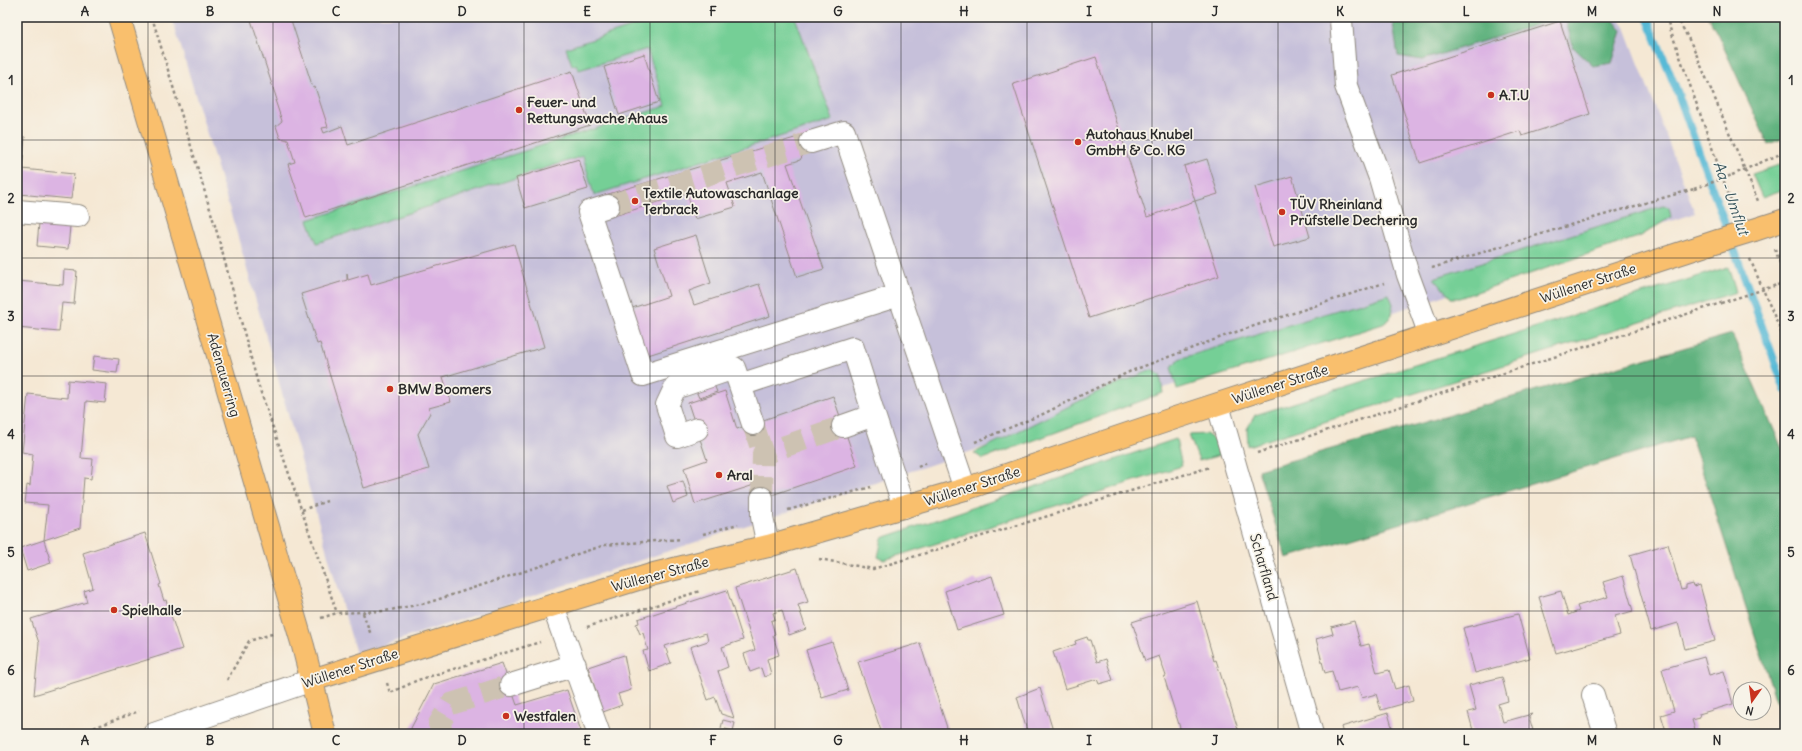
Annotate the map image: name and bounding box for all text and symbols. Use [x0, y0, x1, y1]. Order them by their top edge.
text: A [81, 3, 90, 20]
text: B [206, 3, 215, 20]
text: C [332, 3, 341, 20]
text: D [457, 3, 467, 20]
text: E [583, 3, 591, 20]
text: F [709, 3, 717, 20]
text: G [833, 3, 843, 20]
text: H [959, 3, 969, 20]
text: I [1086, 3, 1092, 20]
text: J [1212, 3, 1219, 20]
text: K [1336, 3, 1345, 20]
text: L [1462, 3, 1470, 20]
text: M [1587, 3, 1597, 20]
text: N [1713, 3, 1721, 20]
text: 1 [8, 72, 14, 89]
text: 1 [1788, 72, 1794, 89]
place label: A.T.U [1499, 86, 1529, 104]
marker: A.T.U [1486, 90, 1496, 100]
place label: Feuer- und Rettungswache Ahaus [527, 93, 668, 127]
marker: Feuer- und Rettungswache Ahaus [514, 105, 524, 115]
place label: Autohaus Knubel GmbH & Co. KG [1086, 125, 1193, 159]
marker: Autohaus Knubel GmbH & Co. KG [1073, 137, 1083, 147]
water label: Aa - Umflut [1709, 158, 1754, 239]
place label: Textile Autowaschanlage Terbrack [643, 184, 799, 218]
text: 2 [7, 190, 15, 207]
text: 2 [1787, 190, 1795, 207]
place label: TÜV Rheinland Prüfstelle Dechering [1290, 195, 1418, 229]
marker: Textile Autowaschanlage Terbrack [630, 196, 640, 206]
marker: TÜV Rheinland Prüfstelle Dechering [1277, 207, 1287, 217]
street label: Wüllener Straße [1538, 259, 1638, 307]
text: 3 [7, 308, 15, 325]
text: 3 [1787, 308, 1795, 325]
street label: Adenauerring [203, 331, 245, 419]
street label: Wüllener Straße [1230, 360, 1330, 408]
place label: BMW Boomers [398, 380, 492, 398]
marker: BMW Boomers [385, 384, 395, 394]
text: 4 [7, 426, 15, 443]
text: 4 [1787, 426, 1795, 443]
street label: Wüllener Straße [922, 462, 1022, 510]
place label: Aral [727, 466, 753, 484]
marker: Aral [714, 470, 724, 480]
street label: Scharfland [1246, 531, 1282, 603]
text: 5 [7, 544, 15, 561]
text: 5 [1787, 544, 1795, 561]
street label: Wüllener Straße [609, 552, 711, 596]
place label: Spielhalle [122, 601, 182, 619]
marker: Spielhalle [109, 605, 119, 615]
street label: Wüllener Straße [300, 644, 400, 692]
text: 6 [7, 662, 15, 679]
text: 6 [1787, 662, 1795, 679]
north arrow [1732, 681, 1772, 721]
text: N [1744, 703, 1755, 718]
place label: Westfalen [514, 707, 576, 725]
marker: Westfalen [501, 711, 511, 721]
text: A [81, 732, 90, 749]
text: B [206, 732, 215, 749]
text: C [332, 732, 341, 749]
text: D [457, 732, 467, 749]
text: E [583, 732, 591, 749]
text: F [709, 732, 717, 749]
text: G [833, 732, 843, 749]
text: H [959, 732, 969, 749]
text: I [1086, 732, 1092, 749]
text: J [1212, 732, 1219, 749]
text: K [1336, 732, 1345, 749]
text: L [1462, 732, 1470, 749]
text: M [1587, 732, 1597, 749]
text: N [1713, 732, 1721, 749]

